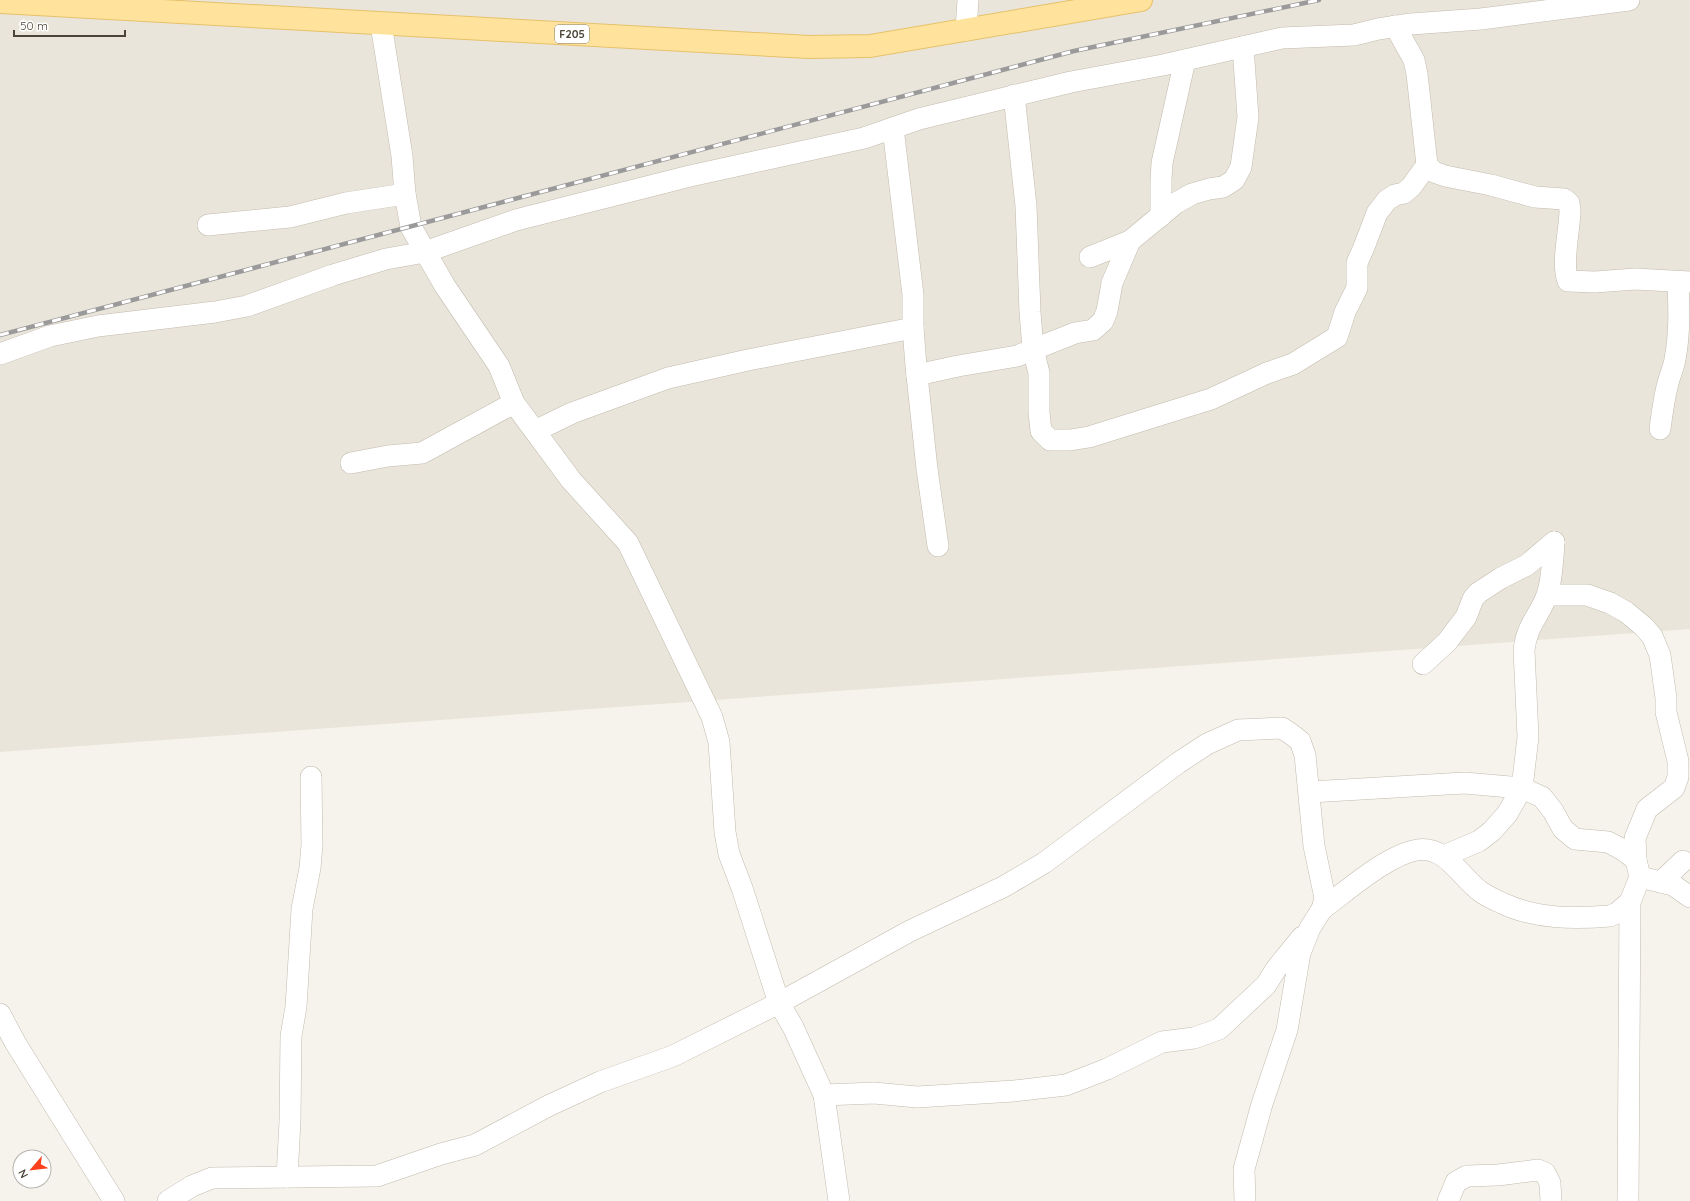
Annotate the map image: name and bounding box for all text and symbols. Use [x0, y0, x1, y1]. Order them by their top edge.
scale bar [14, 12, 125, 38]
text: 50 m [20, 18, 48, 33]
road number: F205 [555, 25, 589, 43]
north arrow [12, 1149, 52, 1189]
text: N [15, 1167, 31, 1181]

